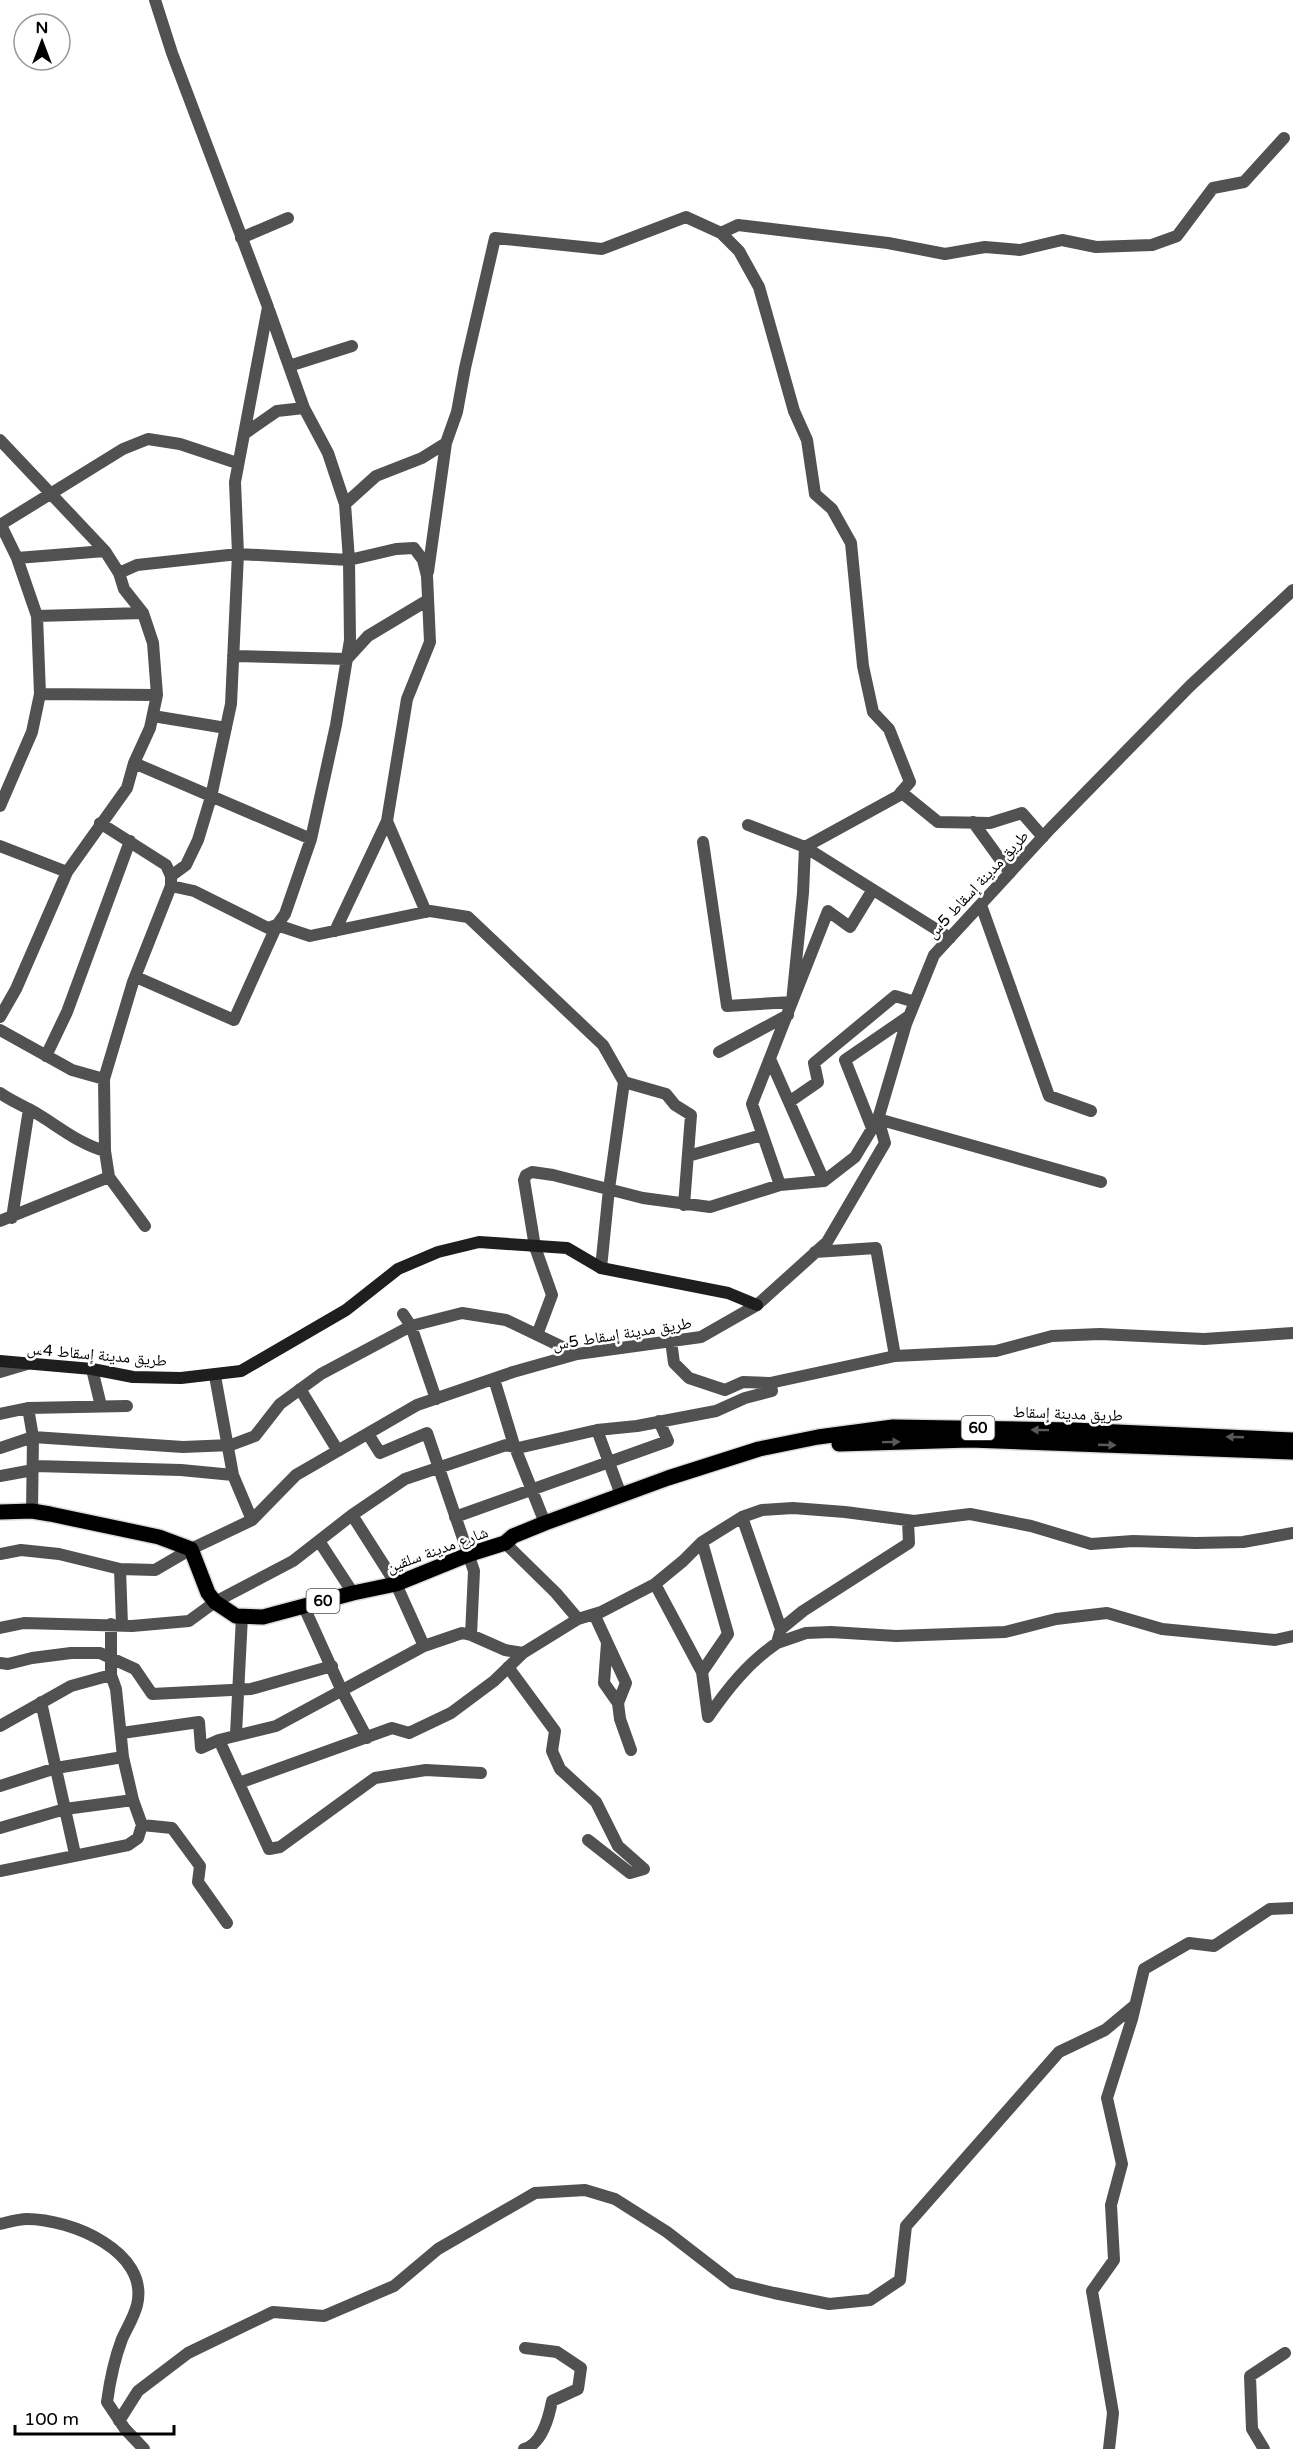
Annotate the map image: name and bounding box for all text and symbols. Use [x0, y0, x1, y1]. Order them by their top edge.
north arrow [12, 12, 72, 72]
text: N [36, 18, 48, 38]
street label: طريق مدينة إسقاط 5س [922, 826, 1033, 943]
street label: طريق مدينة إسقاط 5س [551, 1313, 693, 1355]
street label: طريق مدينة إسقاط 4س [26, 1339, 168, 1371]
street label: طريق مدينة إسقاط [1013, 1402, 1123, 1426]
road number: 60 [962, 1416, 994, 1440]
one-way arrow [1030, 1425, 1049, 1435]
one-way arrow [1225, 1433, 1244, 1442]
one-way arrow [882, 1437, 901, 1446]
one-way arrow [1097, 1441, 1116, 1450]
street label: شارع مدينة سلقين [384, 1522, 491, 1578]
road number: 60 [306, 1589, 340, 1613]
scale bar [15, 2398, 174, 2436]
text: 100 m [24, 2408, 79, 2430]

